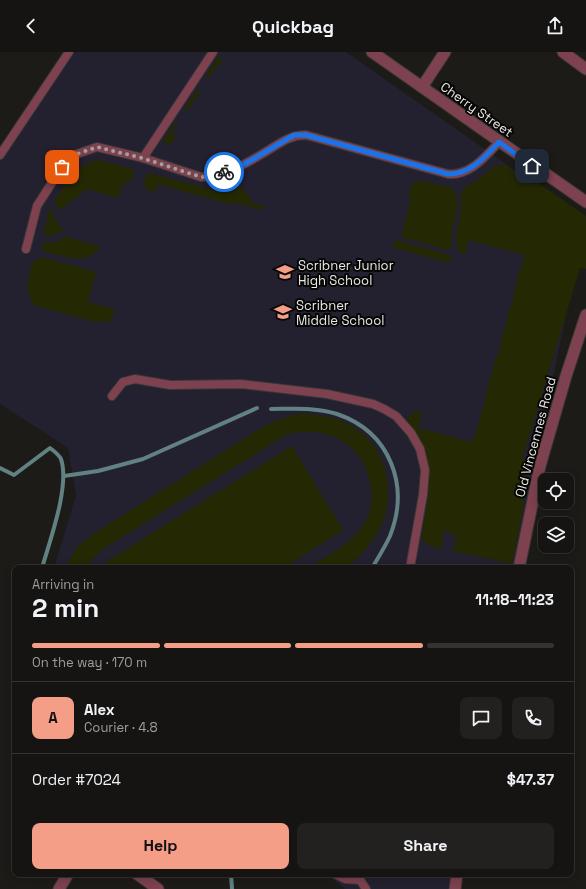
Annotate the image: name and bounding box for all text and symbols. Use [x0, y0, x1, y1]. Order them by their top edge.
icon: back [20, 15, 42, 37]
text: Quickbag [252, 15, 334, 38]
icon: share [544, 15, 566, 37]
street label: Cherry Street [437, 78, 516, 141]
pin [515, 149, 549, 183]
pin [45, 150, 79, 184]
courier [204, 152, 244, 192]
icon: home [521, 155, 543, 177]
icon: bag [51, 156, 73, 178]
icon: bike [213, 161, 235, 183]
place label: Scribner Junior High School [298, 257, 394, 289]
school or university icon: Scribner Junior High School [275, 262, 295, 282]
place label: Scribner Middle School [296, 297, 384, 329]
school or university icon: Scribner Middle School [273, 302, 293, 322]
street label: Old Vincennes Road [511, 375, 560, 499]
map controls [538, 473, 574, 553]
button: locate [538, 473, 574, 509]
button: layers [538, 517, 574, 553]
text: Arriving in [32, 576, 94, 593]
text: 11:18–11:23 [475, 590, 554, 609]
text: 2 min [32, 591, 99, 625]
text: On the way · 170 m [32, 654, 147, 671]
button: chat [460, 697, 502, 739]
button: phone [512, 697, 554, 739]
text: Alex [84, 700, 115, 719]
text: A [48, 708, 58, 727]
text: Courier · 4.8 [84, 719, 158, 736]
text: Order #7024 [32, 770, 121, 789]
text: $47.37 [507, 770, 554, 789]
button: Help [32, 823, 289, 869]
button: Share [297, 823, 554, 869]

